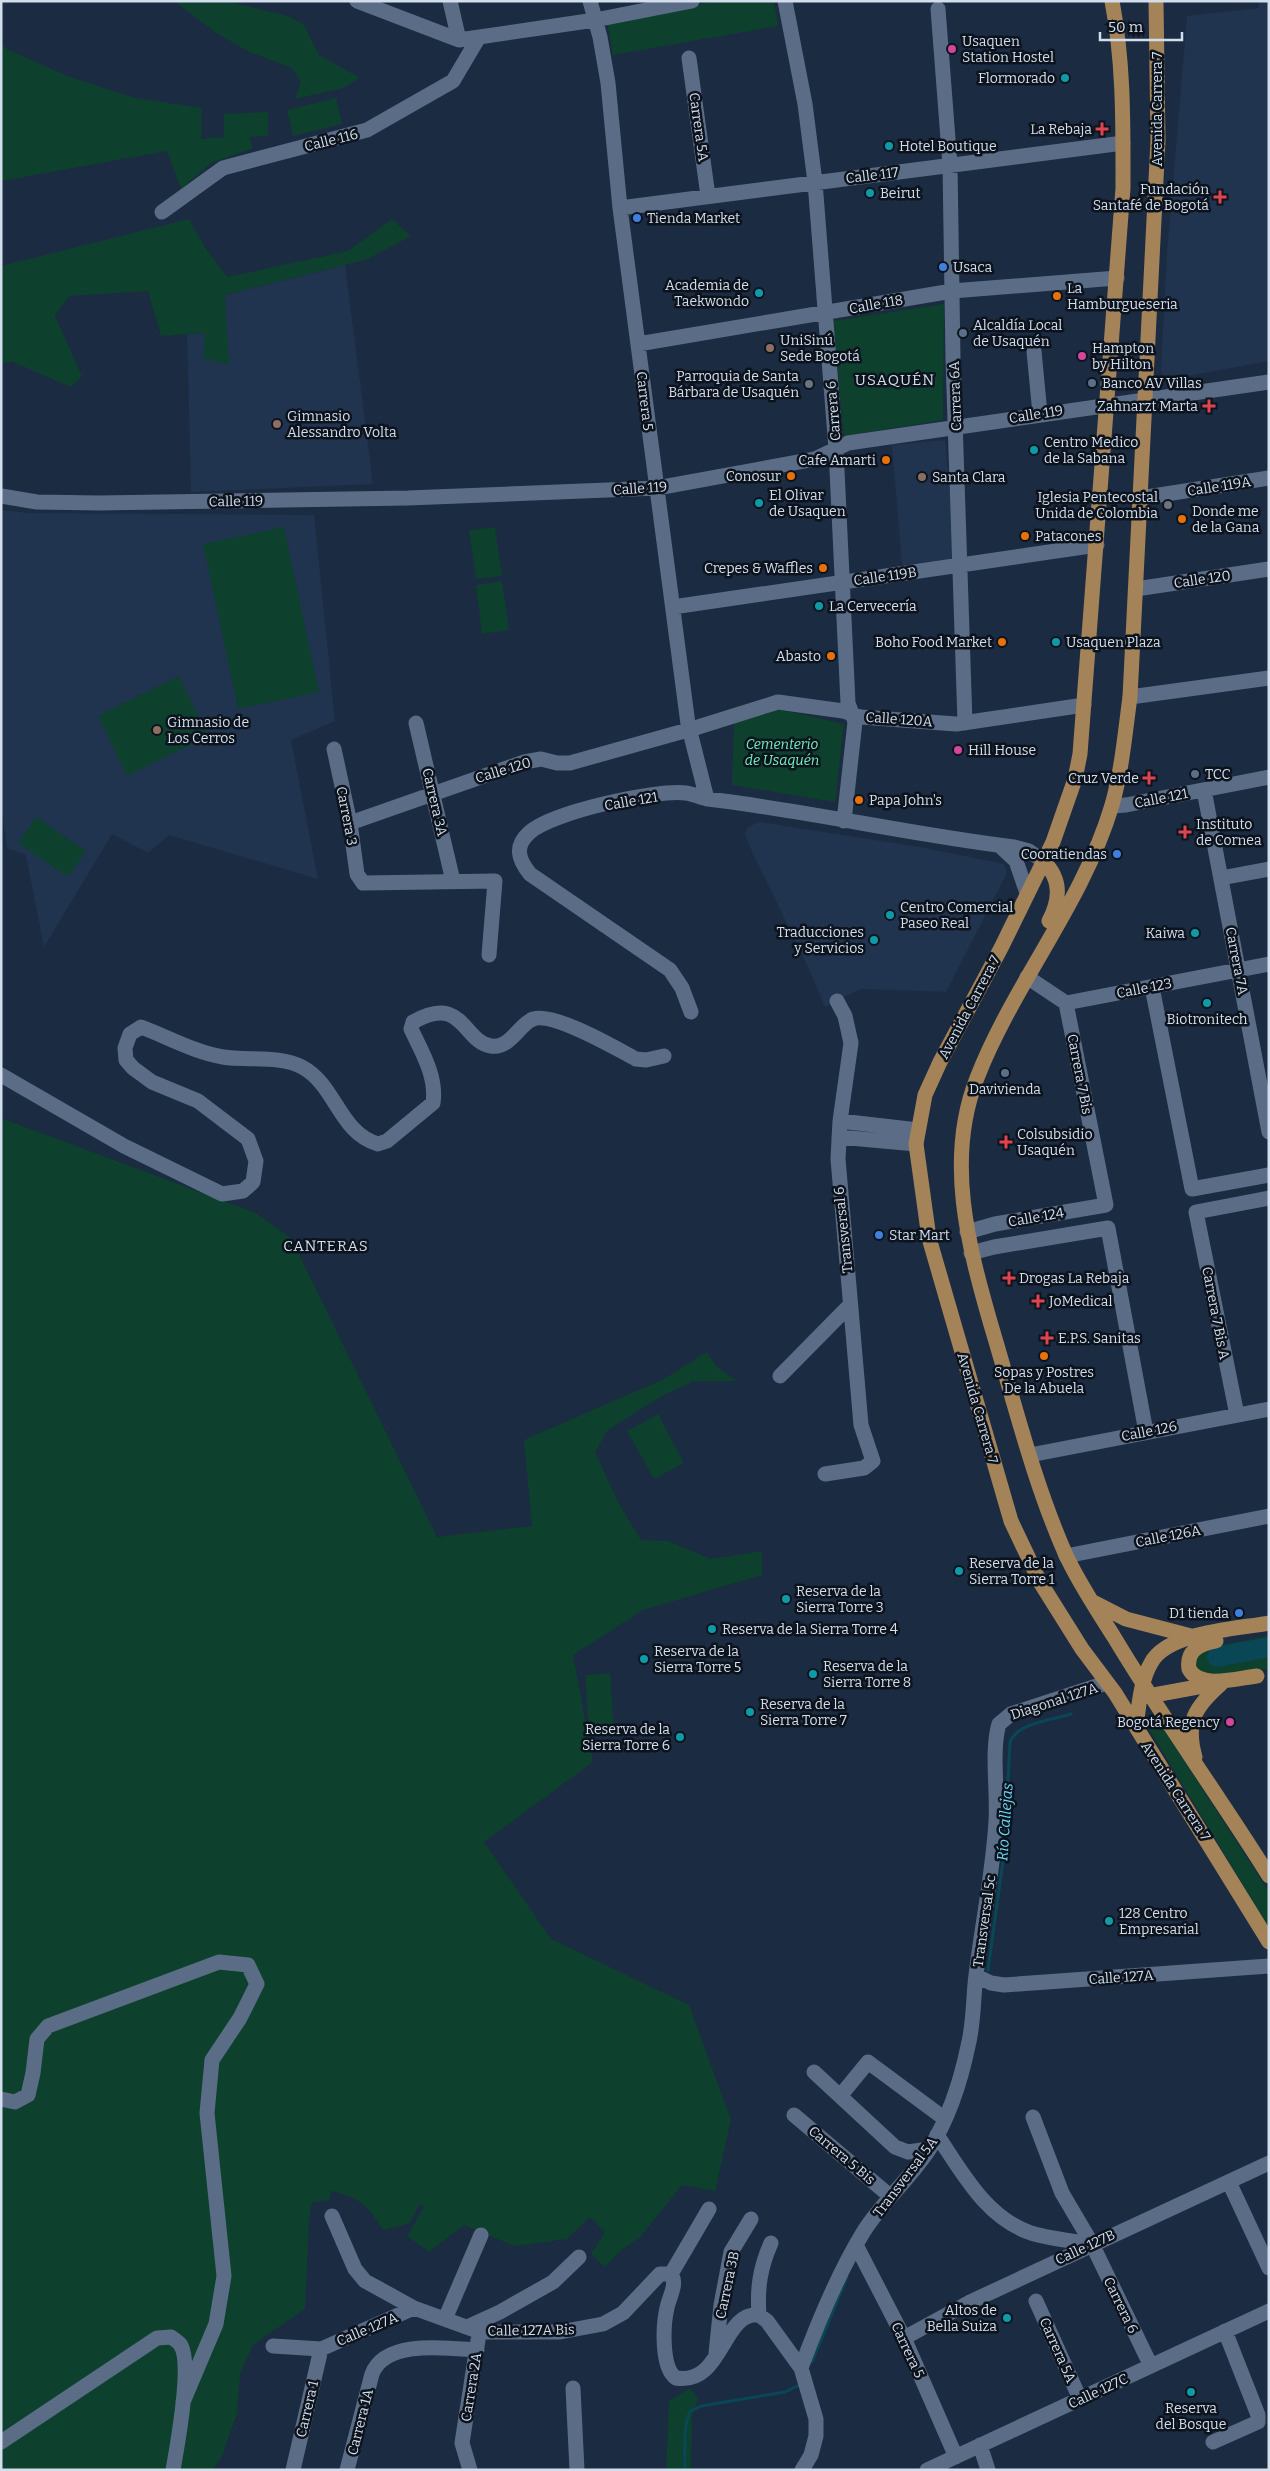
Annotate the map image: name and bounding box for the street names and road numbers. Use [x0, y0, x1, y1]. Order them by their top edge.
street label: Avenida Carrera 7 [1149, 52, 1166, 166]
street label: Carrera 5A [685, 91, 712, 163]
street label: Calle 116 [303, 126, 360, 155]
street label: Calle 117 [845, 164, 899, 187]
street label: Calle 118 [848, 291, 904, 318]
street label: Carrera 6A [946, 361, 965, 431]
street label: Carrera 5 [632, 370, 657, 432]
street label: Carrera 6 [822, 380, 845, 442]
street label: Calle 119 [1008, 402, 1064, 427]
street label: Calle 119A [1186, 473, 1252, 500]
street label: Calle 119 [612, 478, 668, 499]
street label: Calle 119 [209, 493, 263, 510]
street label: Calle 119B [852, 564, 918, 589]
street label: Calle 120 [1173, 567, 1232, 592]
street label: Calle 120A [865, 709, 933, 730]
street label: Calle 120 [473, 754, 533, 787]
street label: Carrera 3A [418, 766, 451, 838]
street label: Carrera 3 [332, 785, 361, 847]
street label: Calle 121 [1133, 785, 1189, 812]
street label: Calle 121 [603, 788, 659, 815]
street label: Carrera 7A [1222, 926, 1251, 997]
street label: Avenida Carrera 7 [935, 953, 1004, 1062]
street label: Calle 123 [1115, 975, 1173, 1002]
street label: Carrera 7 Bis [1063, 1032, 1096, 1116]
street label: Transversal 6 [831, 1186, 856, 1274]
street label: Calle 124 [1007, 1204, 1065, 1231]
street label: Carrera 7 Bis A [1198, 1265, 1233, 1361]
street label: Avenida Carrera 7 [954, 1351, 1002, 1466]
street label: Calle 126 [1120, 1418, 1178, 1445]
street label: Calle 126A [1134, 1522, 1202, 1551]
street label: Diagonal 127A [1008, 1679, 1100, 1724]
street label: Avenida Carrera 7 [1137, 1739, 1214, 1844]
street label: Transversal 5c [970, 1874, 999, 1968]
street label: Calle 127A [1088, 1967, 1154, 1988]
street label: Carrera 5 Bis [805, 2123, 879, 2188]
street label: Transversal 5A [870, 2134, 941, 2221]
street label: Calle 127B [1053, 2226, 1118, 2269]
street label: Carrera 3B [712, 2250, 743, 2320]
street label: Carrera 6 [1100, 2274, 1141, 2336]
street label: Calle 127A [334, 2309, 401, 2350]
street label: Carrera 5A [1036, 2315, 1079, 2385]
street label: Carrera 5 [887, 2320, 928, 2381]
street label: Calle 127A Bis [487, 2321, 575, 2340]
street label: Carrera 2A [458, 2351, 485, 2423]
street label: Calle 127C [1066, 2370, 1131, 2413]
street label: Carrera 1 [293, 2379, 322, 2439]
street label: Carrera 1A [344, 2387, 377, 2457]

